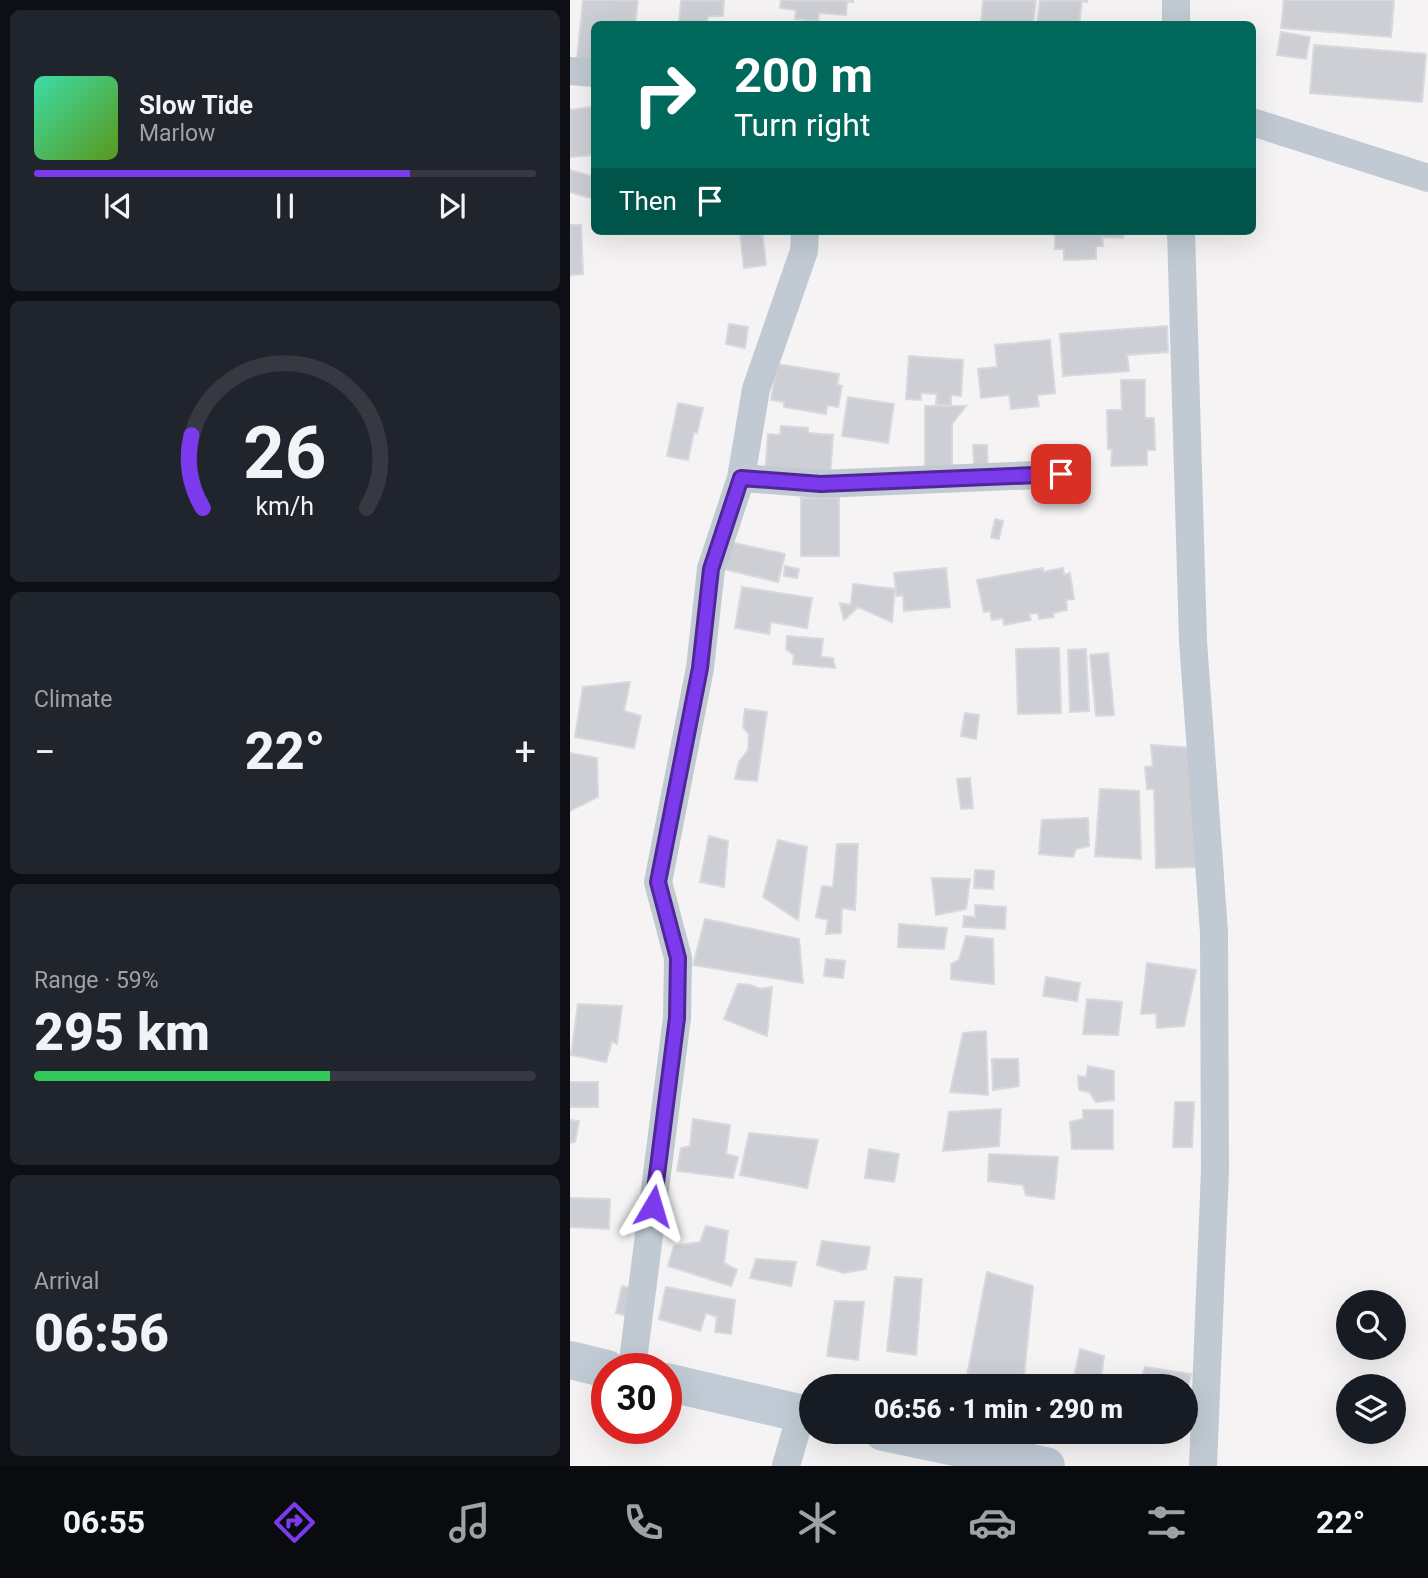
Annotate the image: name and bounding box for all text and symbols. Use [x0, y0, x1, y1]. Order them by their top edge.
text: 200 m [734, 47, 873, 104]
icon: right [619, 49, 710, 140]
text: Slow Tide [139, 90, 253, 120]
text: Turn right [734, 106, 870, 144]
text: Marlow [139, 120, 215, 147]
icon: arrive [691, 182, 729, 220]
text: Then [619, 186, 677, 216]
icon: previous [99, 187, 137, 225]
icon: pause [266, 187, 304, 225]
icon: next [433, 187, 471, 225]
text: 26 [243, 410, 327, 496]
pin [1031, 444, 1091, 504]
icon: arrive [1042, 455, 1080, 493]
text: km/h [256, 492, 314, 521]
text: Climate [34, 686, 113, 713]
text: 22° [245, 721, 325, 782]
text: − [34, 730, 56, 774]
text: + [514, 730, 536, 774]
text: Range · 59% [34, 967, 159, 994]
text: 295 km [34, 1002, 210, 1063]
position arrow [616, 1169, 690, 1243]
text: Arrival [34, 1268, 99, 1295]
map controls [1336, 1290, 1406, 1444]
button: search [1336, 1290, 1406, 1360]
text: 06:56 [34, 1303, 169, 1364]
speed limit sign: 30 [591, 1353, 682, 1444]
button: layers [1336, 1374, 1406, 1444]
text: 06:56 · 1 min · 290 m [874, 1394, 1123, 1424]
icon: directions [270, 1498, 319, 1547]
icon: music [445, 1498, 494, 1547]
icon: phone [619, 1498, 668, 1547]
icon: climate [793, 1498, 842, 1547]
icon: car [968, 1498, 1017, 1547]
icon: filters [1142, 1498, 1191, 1547]
text: 06:55 [63, 1503, 145, 1541]
text: 22° [1316, 1503, 1365, 1541]

